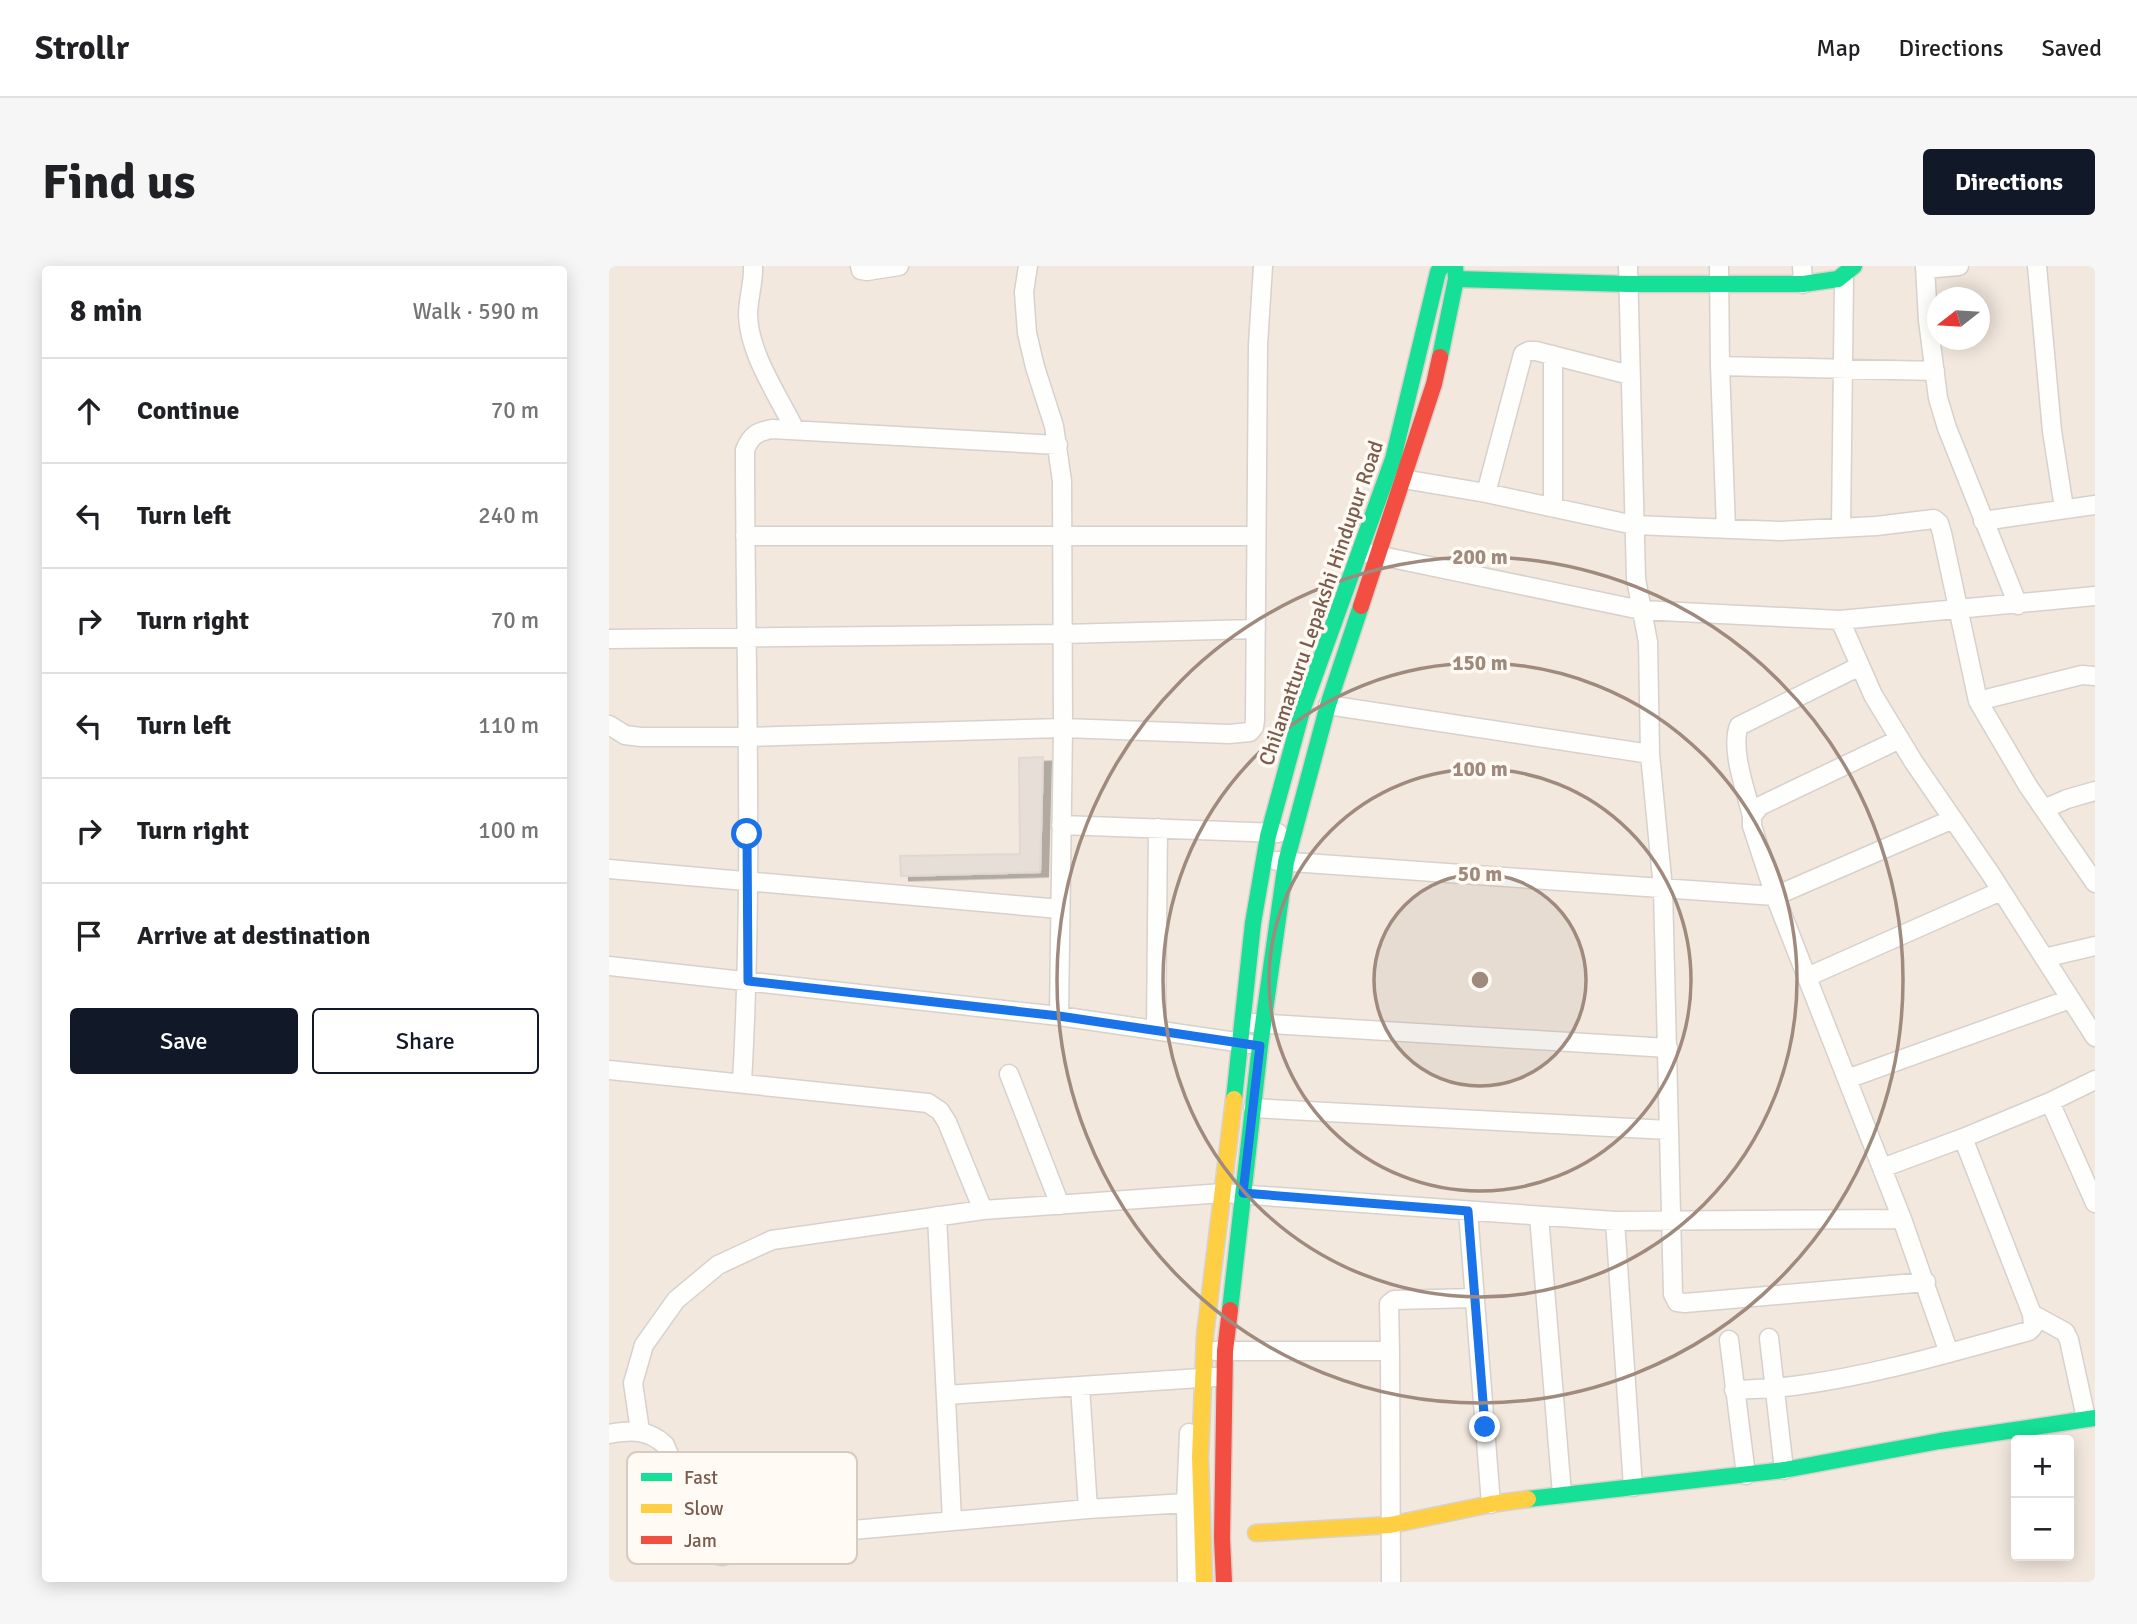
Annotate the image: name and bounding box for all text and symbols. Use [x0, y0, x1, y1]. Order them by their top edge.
text: Strollr [35, 28, 129, 69]
text: Map [1816, 33, 1861, 63]
text: Directions [1899, 33, 2004, 63]
text: Saved [2042, 33, 2102, 63]
button: Directions [1923, 149, 2095, 215]
text: Find us [42, 152, 195, 212]
north arrow [1927, 287, 1990, 350]
text: 8 min [70, 293, 142, 330]
text: Walk · 590 m [413, 297, 539, 326]
icon: ahead [70, 392, 108, 430]
text: Continue [137, 395, 239, 427]
text: 70 m [491, 396, 539, 425]
street label: Chilamatturu Lepakshi Hindupur Road [1253, 437, 1389, 769]
icon: left [70, 497, 108, 535]
text: Turn left [137, 500, 231, 532]
text: 240 m [478, 501, 539, 530]
text: 200 m [1452, 544, 1508, 570]
icon: right [70, 602, 108, 640]
text: Turn right [137, 605, 249, 637]
text: 70 m [491, 606, 539, 635]
text: 150 m [1452, 650, 1508, 676]
icon: left [70, 707, 108, 745]
text: Turn left [137, 710, 231, 742]
text: 110 m [478, 711, 539, 740]
text: 100 m [1452, 756, 1508, 782]
icon: right [70, 812, 108, 850]
text: Turn right [137, 815, 249, 847]
text: 100 m [478, 816, 539, 845]
route start [731, 818, 762, 849]
text: 50 m [1458, 861, 1502, 887]
icon: arrive [70, 917, 108, 955]
text: Arrive at destination [137, 920, 370, 952]
centre of rings [1468, 968, 1492, 992]
button: Save [70, 1008, 298, 1074]
button: Share [312, 1008, 539, 1074]
route end [1469, 1411, 1500, 1442]
map controls [2011, 1435, 2074, 1561]
button: + [2011, 1435, 2074, 1498]
legend [627, 1452, 857, 1564]
text: Fast [684, 1466, 718, 1490]
text: Slow [684, 1497, 724, 1521]
button: − [2011, 1498, 2074, 1561]
text: Jam [684, 1529, 717, 1553]

